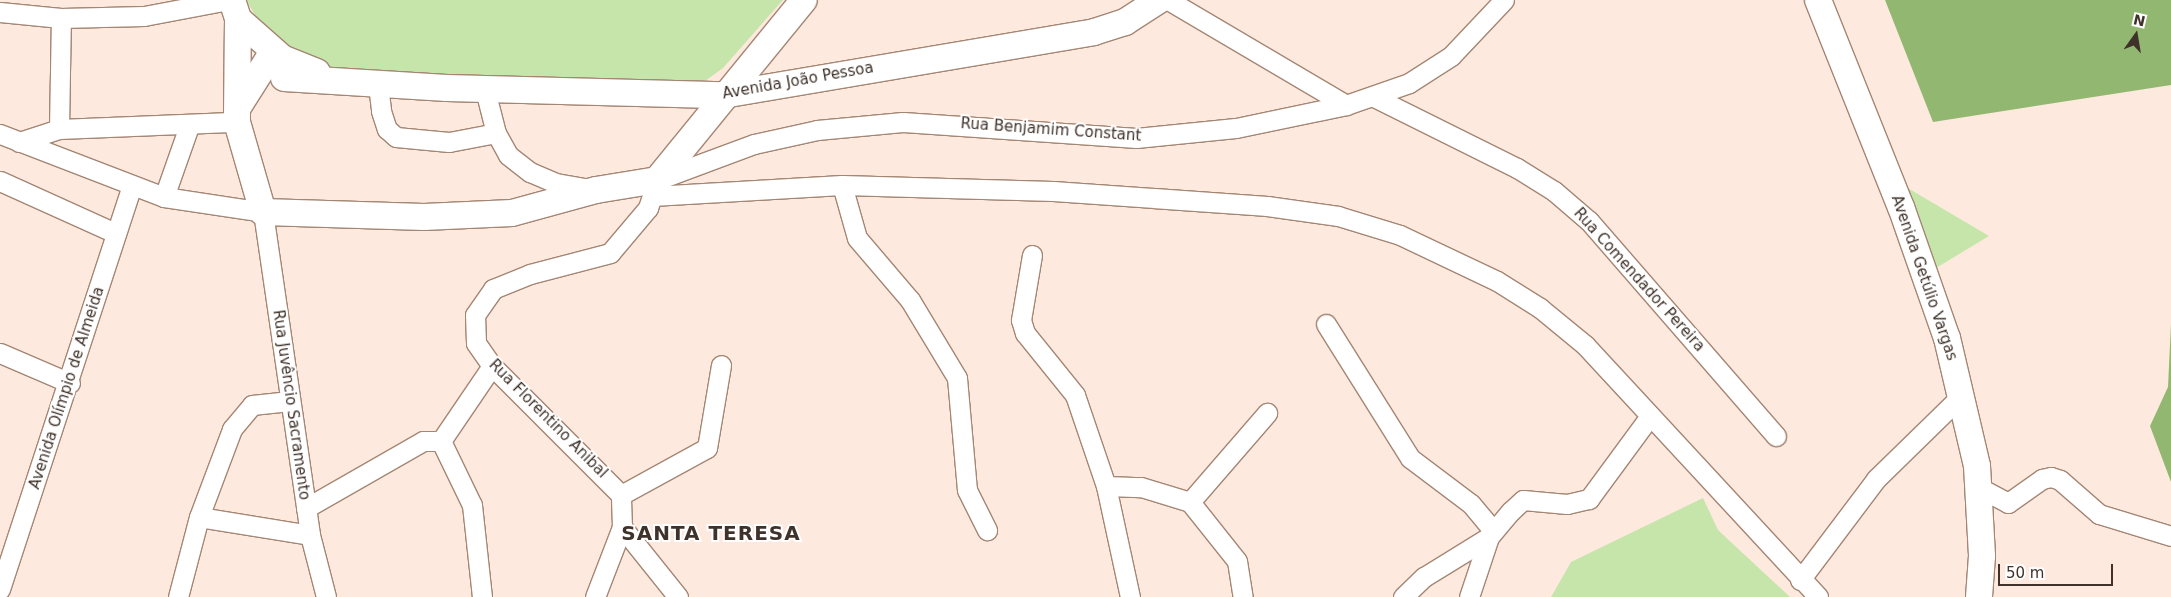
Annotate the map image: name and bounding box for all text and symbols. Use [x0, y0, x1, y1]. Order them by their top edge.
north arrow [2111, 10, 2161, 60]
text: N [2132, 11, 2147, 29]
street label: Avenida João Pessoa [721, 59, 875, 103]
street label: Rua Benjamim Constant [960, 115, 1142, 145]
street label: Avenida Getúlio Vargas [1887, 193, 1961, 363]
street label: Rua Comendador Pereira [1570, 205, 1708, 355]
street label: Avenida Olímpio de Almeida [26, 285, 108, 491]
street label: Rua Juvêncio Sacramento [269, 309, 313, 501]
street label: Rua Florentino Anibal [485, 356, 611, 482]
district label: SANTA TERESA [620, 521, 802, 545]
scale bar [2001, 554, 2116, 586]
text: 50 m [2006, 564, 2044, 582]

